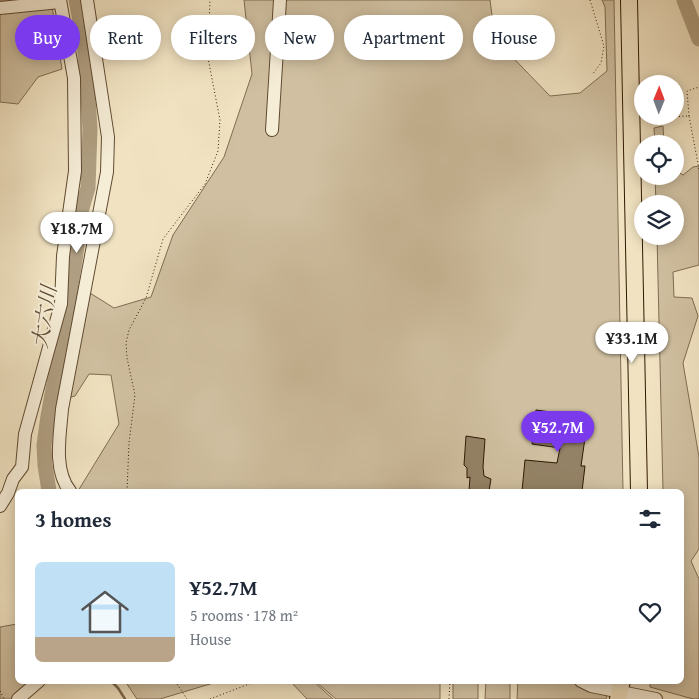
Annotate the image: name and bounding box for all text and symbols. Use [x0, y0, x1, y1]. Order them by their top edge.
chip: Buy [15, 15, 80, 60]
chip: Rent [90, 15, 161, 60]
chip: Filters [171, 15, 255, 60]
chip: New [265, 15, 334, 60]
chip: Apartment [344, 15, 463, 60]
chip: House [473, 15, 555, 60]
north arrow [634, 75, 684, 125]
map controls [634, 75, 684, 245]
button: locate [634, 135, 684, 185]
button: layers [634, 195, 684, 245]
pin: ¥18.7M [36, 212, 118, 254]
text: ¥18.7M [51, 216, 103, 240]
water label: 大六川 [24, 281, 65, 351]
pin: ¥33.1M [591, 322, 673, 364]
text: ¥33.1M [606, 326, 658, 350]
pin: ¥52.7M [517, 410, 599, 453]
text: ¥52.7M [532, 415, 584, 439]
text: 3 homes [35, 504, 111, 535]
icon: filters [636, 505, 664, 533]
text: ¥52.7M [190, 572, 258, 603]
icon: home [75, 582, 135, 642]
icon: heart [636, 598, 664, 626]
text: 5 rooms · 178 m² [190, 603, 298, 627]
text: House [190, 627, 231, 651]

